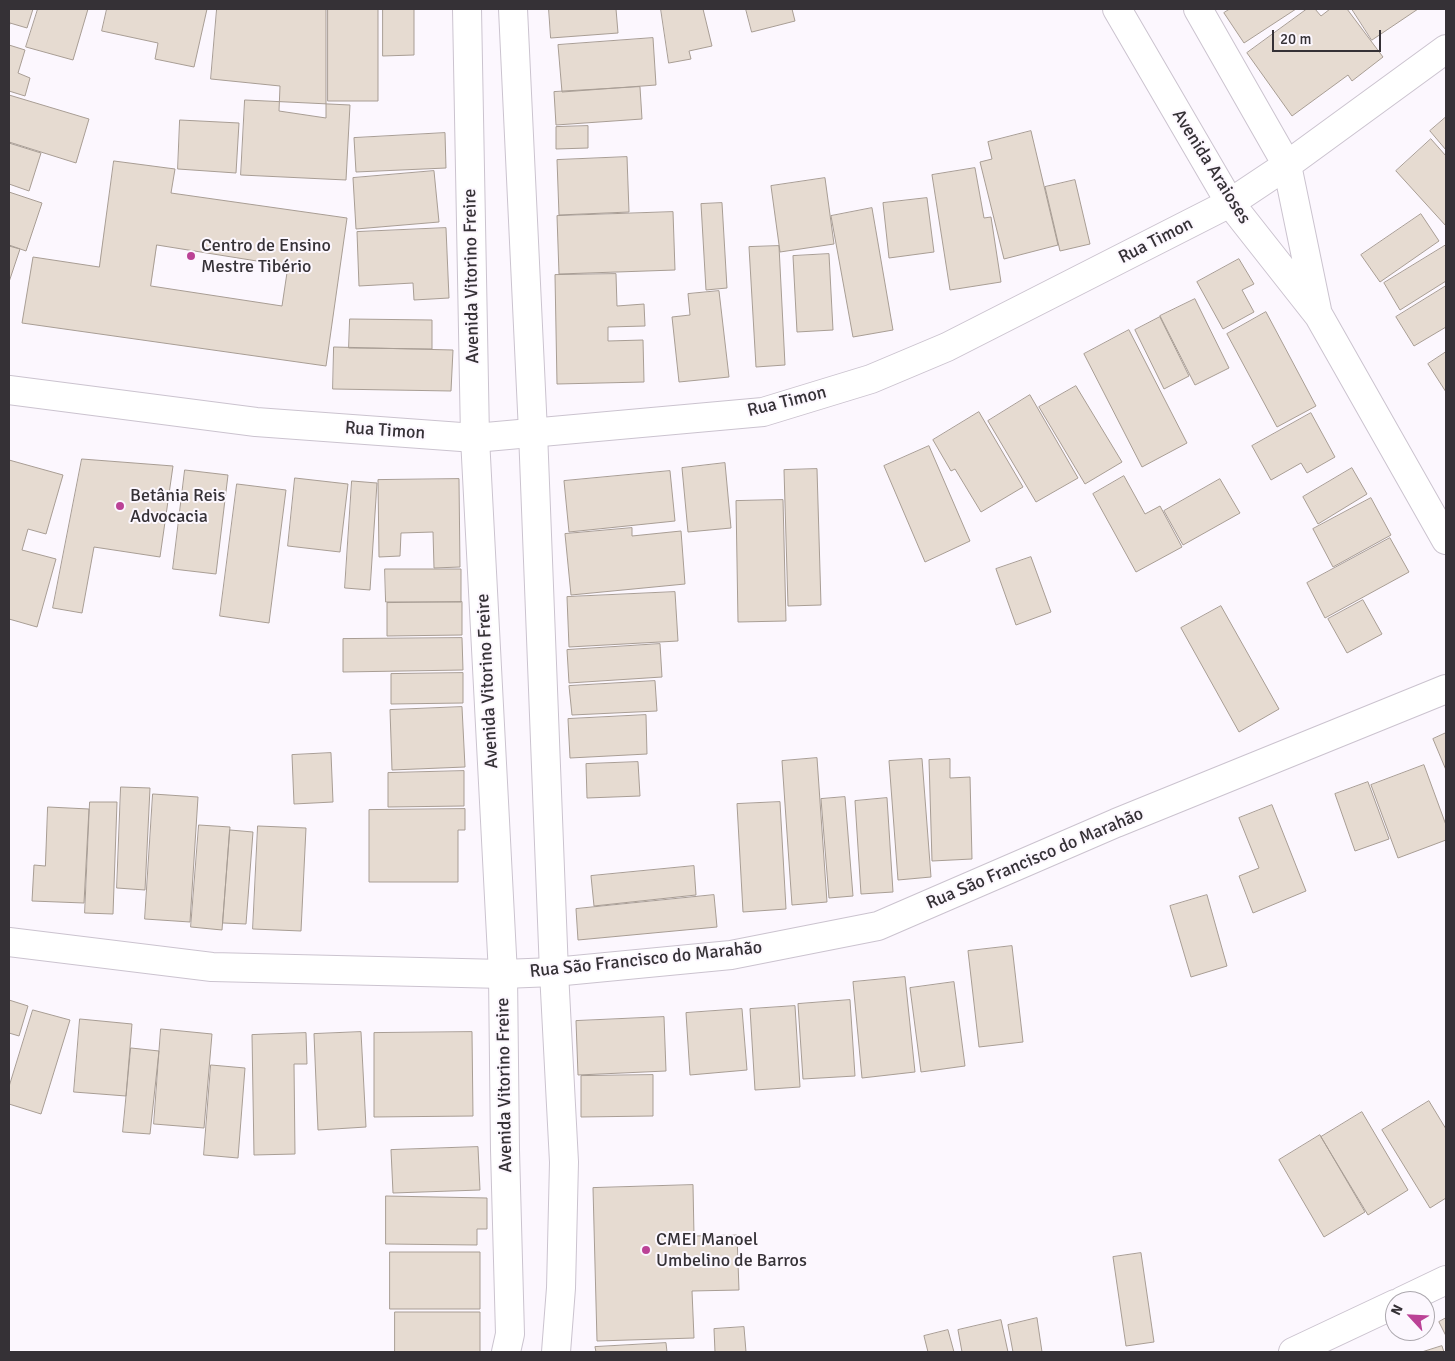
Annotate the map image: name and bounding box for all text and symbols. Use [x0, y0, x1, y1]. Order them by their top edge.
scale bar [1275, 20, 1384, 52]
text: 20 m [1280, 30, 1311, 48]
street label: Avenida Araioses [1167, 106, 1255, 228]
street label: Avenida Vitorino Freire [460, 188, 484, 364]
street label: Rua Timon [1115, 213, 1197, 269]
place label: Centro de Ensino Mestre Tibério [201, 235, 331, 278]
marker: Centro de Ensino Mestre Tibério [185, 250, 197, 262]
street label: Rua Timon [745, 382, 829, 422]
street label: Rua Timon [344, 417, 426, 445]
place label: Betânia Reis Advocacia [130, 485, 225, 528]
marker: Betânia Reis Advocacia [114, 500, 126, 512]
street label: Avenida Vitorino Freire [473, 593, 503, 769]
street label: Rua São Francisco do Marahão [923, 803, 1147, 915]
street label: Rua São Francisco do Marahão [529, 937, 763, 983]
street label: Avenida Vitorino Freire [493, 997, 517, 1173]
place label: CMEI Manoel Umbelino de Barros [656, 1229, 807, 1272]
marker: CMEI Manoel Umbelino de Barros [640, 1244, 652, 1256]
north arrow [1385, 1291, 1435, 1341]
text: N [1387, 1302, 1407, 1318]

